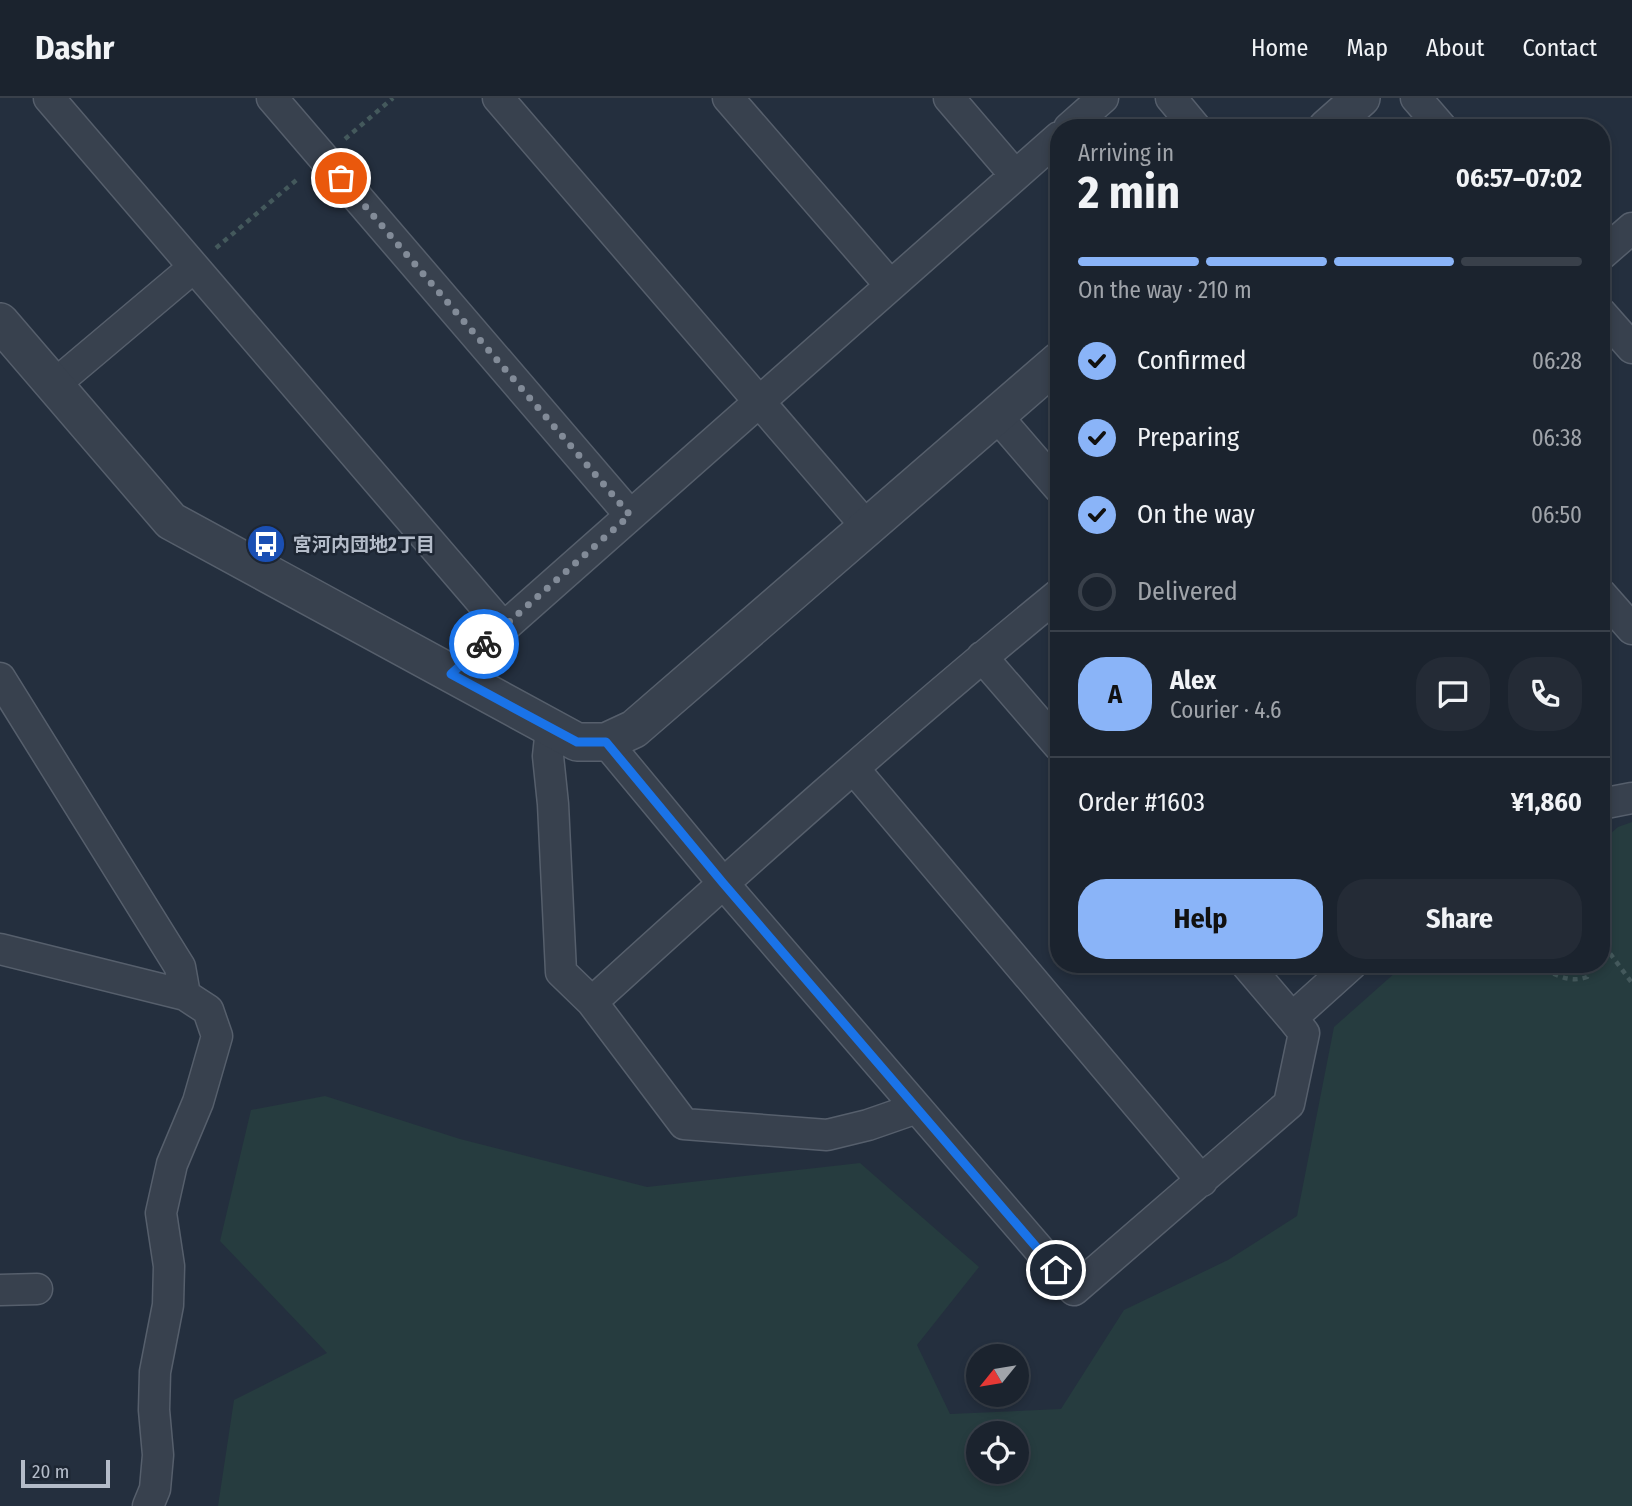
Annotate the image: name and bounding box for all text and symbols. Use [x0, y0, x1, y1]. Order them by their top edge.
text: Dashr [35, 28, 114, 68]
text: Home [1251, 34, 1308, 62]
text: Map [1346, 34, 1388, 62]
text: About [1426, 34, 1484, 62]
text: Contact [1522, 34, 1597, 62]
text: Arriving in [1078, 139, 1174, 167]
pin [311, 148, 371, 208]
icon: bag [322, 159, 360, 197]
text: 06:57–07:02 [1456, 163, 1582, 194]
text: 2 min [1078, 165, 1180, 220]
text: On the way · 210 m [1078, 276, 1252, 304]
icon: check [1078, 342, 1116, 380]
text: Confirmed [1137, 345, 1247, 376]
text: 06:28 [1532, 347, 1582, 375]
icon: check [1078, 419, 1116, 457]
text: Preparing [1137, 422, 1239, 453]
text: 06:38 [1532, 424, 1582, 452]
icon: check [1078, 496, 1116, 534]
text: On the way [1137, 499, 1255, 530]
text: 06:50 [1531, 501, 1582, 529]
bus stop icon: 宮河内団地2丁目 [245, 523, 287, 565]
place label: 宮河内団地2丁目 [293, 533, 435, 556]
text: Delivered [1137, 576, 1238, 607]
courier [449, 609, 519, 679]
icon: bike [465, 625, 503, 663]
button: chat [1416, 657, 1490, 731]
button: phone [1508, 657, 1582, 731]
text: Alex [1170, 665, 1216, 696]
text: A [1108, 679, 1122, 710]
text: Courier · 4.6 [1170, 696, 1281, 724]
text: Order #1603 [1078, 787, 1205, 818]
text: ¥1,860 [1511, 787, 1582, 818]
button: Help [1078, 879, 1323, 959]
button: Share [1337, 879, 1582, 959]
pin [1026, 1240, 1086, 1300]
icon: home [1037, 1251, 1075, 1289]
north arrow [966, 1344, 1029, 1407]
map controls [966, 1344, 1029, 1484]
button: locate [966, 1421, 1029, 1484]
scale bar [21, 1457, 110, 1489]
text: 20 m [32, 1460, 69, 1483]

